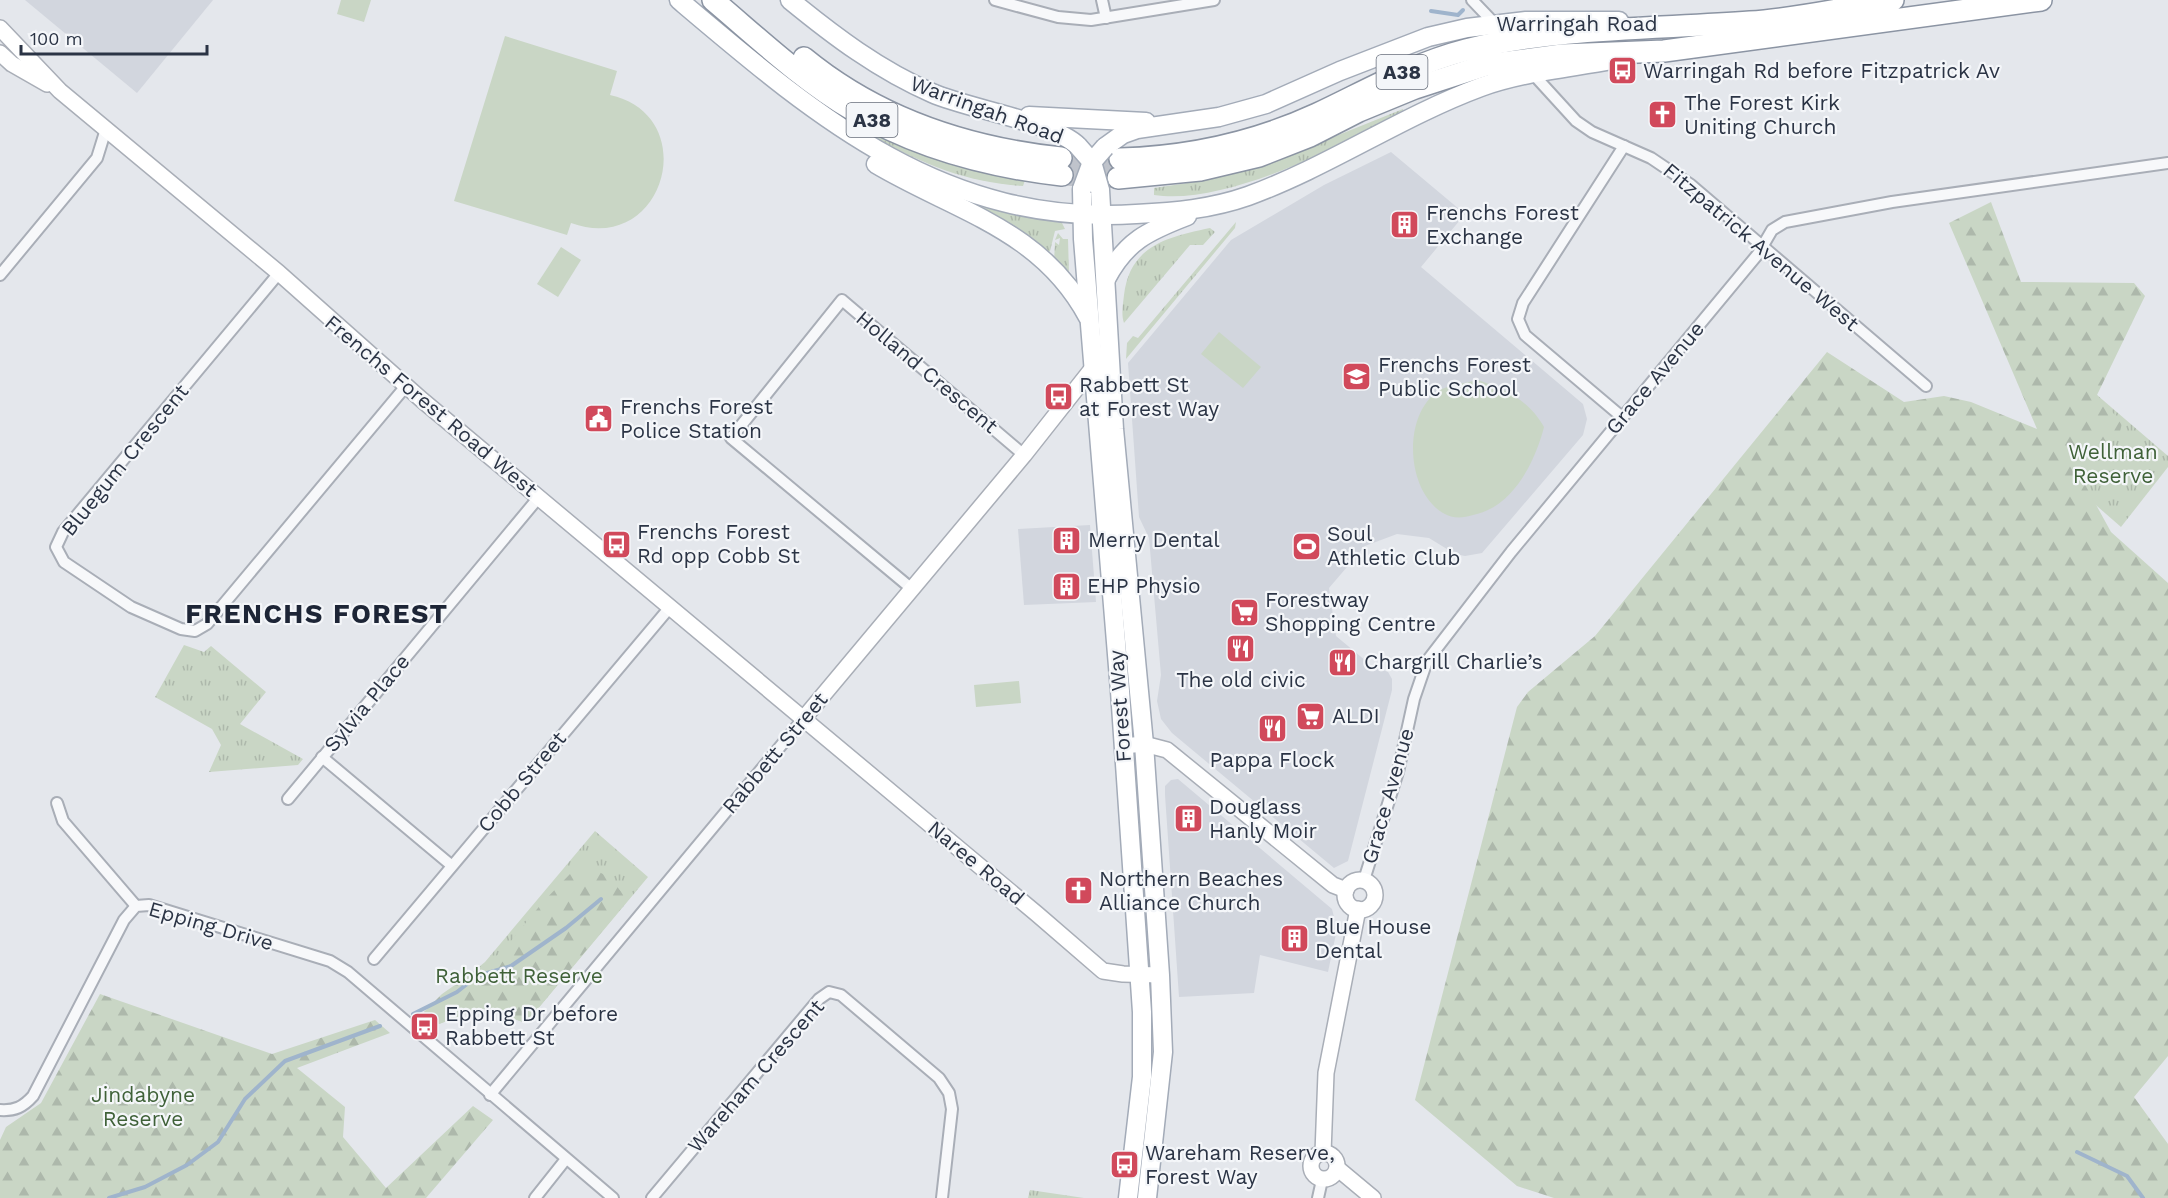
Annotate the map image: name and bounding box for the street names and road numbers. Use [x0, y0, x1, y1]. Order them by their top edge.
street label: Warringah Road [1496, 11, 1658, 36]
road number: A38 [1376, 55, 1428, 89]
street label: Warringah Road [907, 70, 1067, 149]
road number: A38 [846, 103, 898, 137]
street label: Fitzpatrick Avenue West [1658, 157, 1864, 336]
street label: Holland Crescent [851, 305, 1003, 438]
street label: Frenchs Forest Road West [320, 309, 543, 502]
street label: Grace Avenue [1600, 316, 1709, 439]
street label: Bluegum Crescent [56, 379, 194, 541]
street label: Sylvia Place [319, 649, 415, 757]
street label: Forest Way [1103, 649, 1136, 763]
street label: Rabbett Street [717, 687, 833, 818]
street label: Grace Avenue [1356, 725, 1419, 867]
street label: Cobb Street [472, 726, 571, 837]
street label: Naree Road [923, 815, 1030, 910]
street label: Epping Drive [146, 896, 277, 955]
street label: Wareham Crescent [682, 994, 829, 1157]

